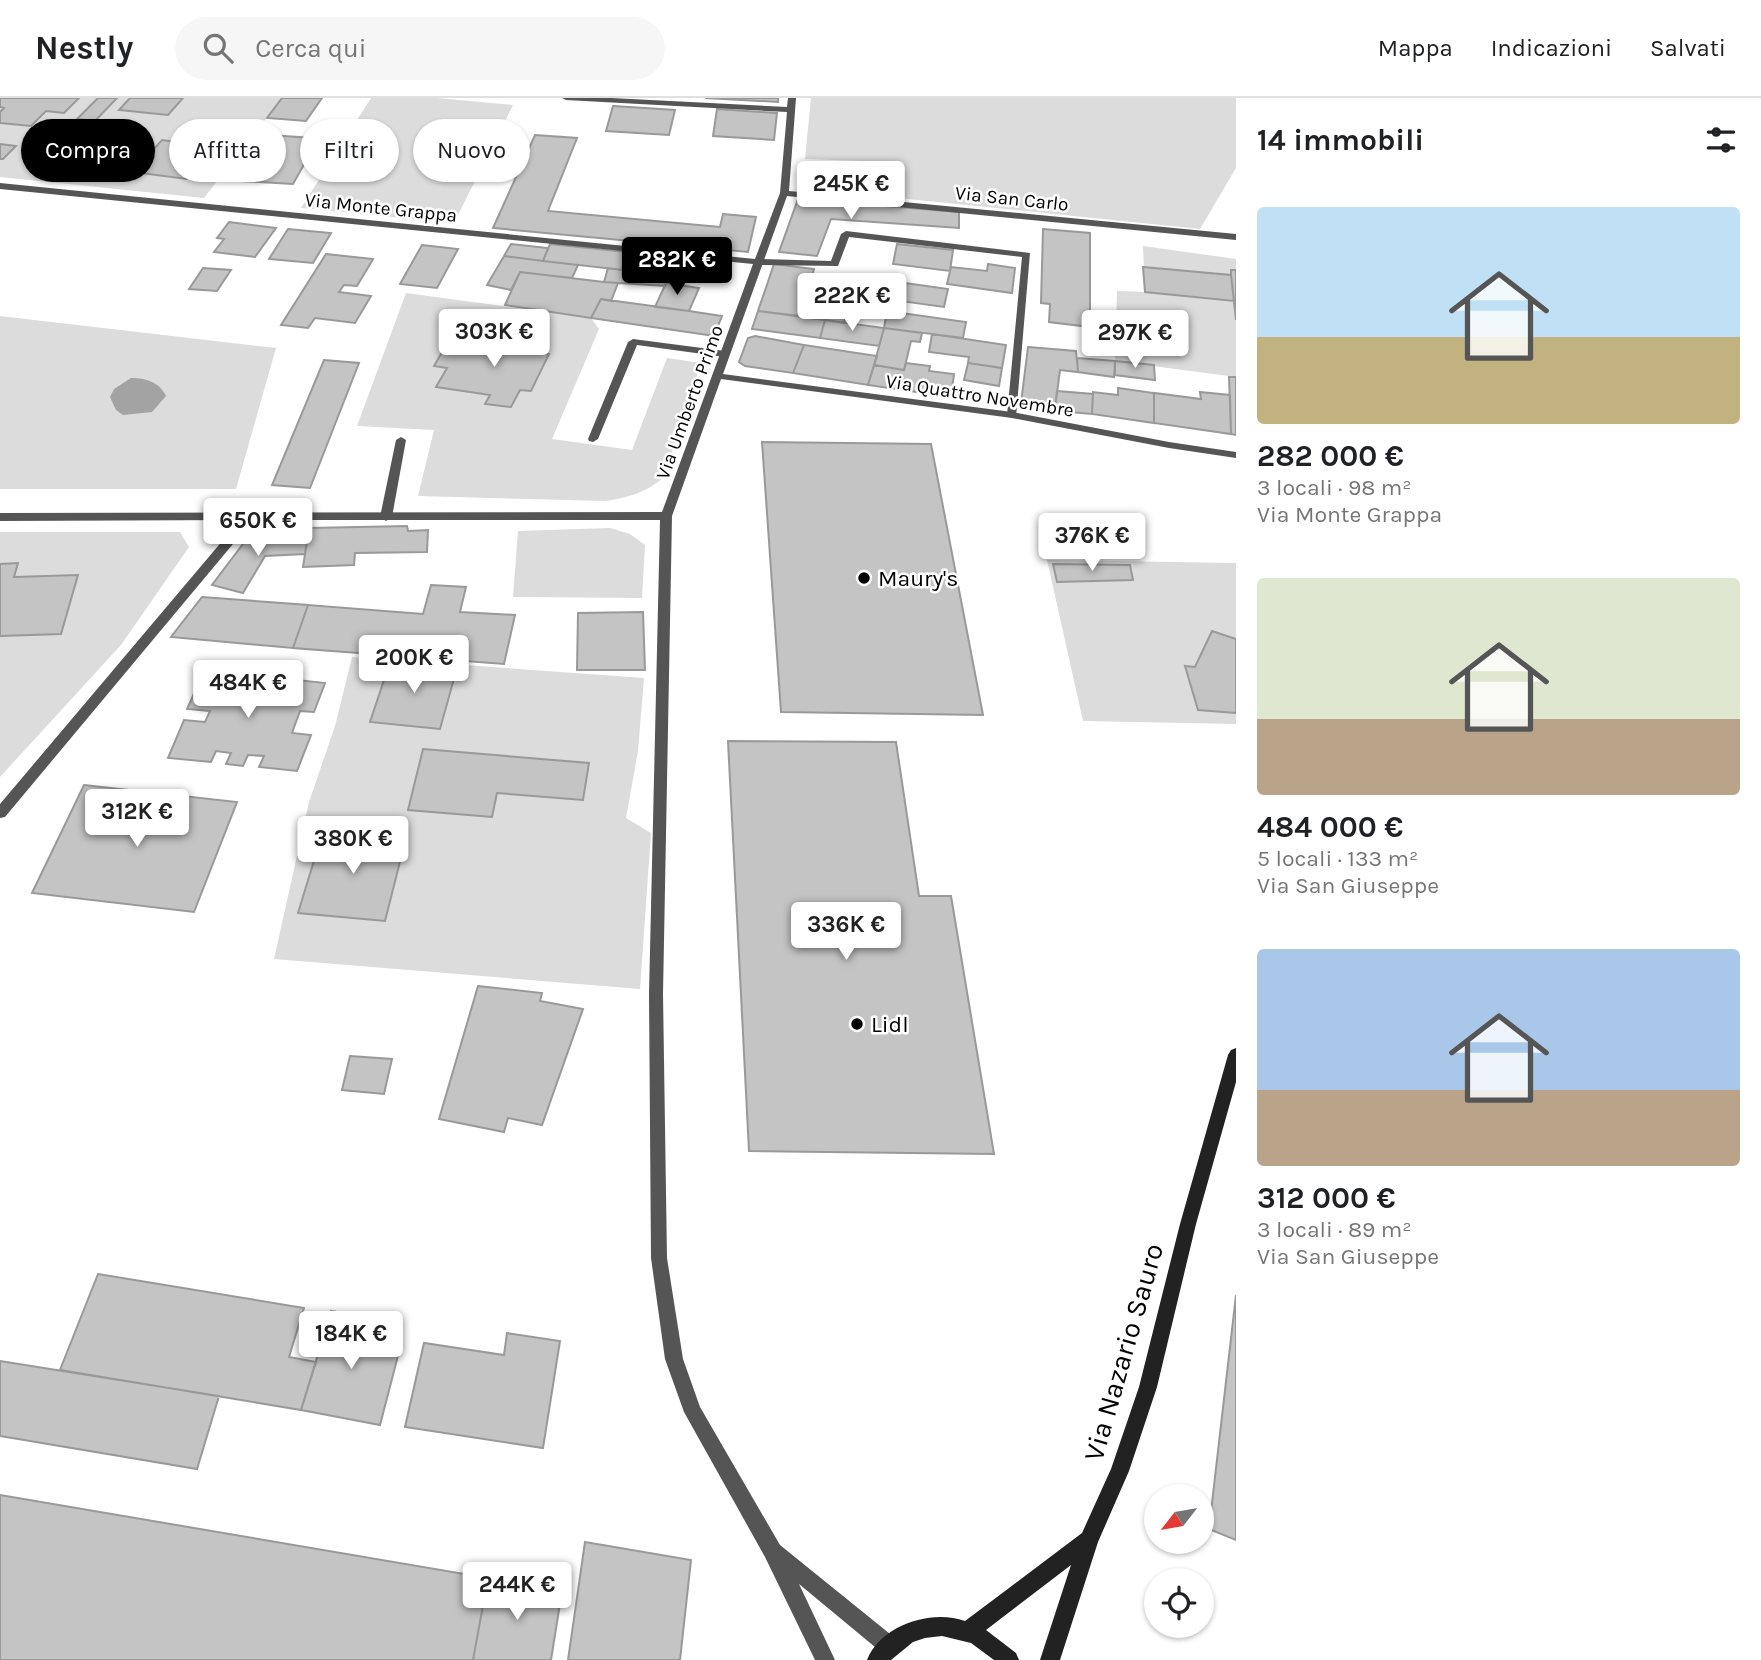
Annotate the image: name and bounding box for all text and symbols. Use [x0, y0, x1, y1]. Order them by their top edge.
search box [175, 17, 665, 80]
text: Nestly [35, 29, 133, 67]
icon: search [199, 29, 237, 67]
text: Cerca qui [255, 33, 367, 64]
text: Mappa [1378, 34, 1453, 62]
text: Indicazioni [1491, 34, 1612, 62]
text: Salvati [1650, 34, 1726, 62]
chip: Compra [21, 119, 155, 182]
chip: Affitta [169, 119, 286, 182]
chip: Filtri [300, 119, 399, 182]
chip: Nuovo [413, 119, 530, 182]
icon: filters [1702, 121, 1740, 159]
text: 14 immobili [1257, 122, 1424, 158]
pin: 245K € [794, 162, 908, 221]
text: 245K € [813, 170, 889, 197]
street label: Via San Carlo [954, 182, 1070, 216]
street label: Via Monte Grappa [304, 189, 458, 227]
pin: 282K € [620, 238, 734, 297]
text: 282K € [638, 246, 716, 273]
icon: home [1436, 253, 1562, 379]
pin: 222K € [795, 274, 909, 333]
text: 222K € [813, 282, 891, 309]
pin: 303K € [437, 310, 551, 369]
pin: 297K € [1078, 310, 1192, 370]
text: 303K € [455, 318, 533, 345]
text: 297K € [1098, 319, 1172, 346]
street label: Via Umberto Primo [652, 322, 728, 483]
street label: Via Quattro Novembre [884, 370, 1075, 422]
text: 282 000 € [1257, 438, 1404, 474]
text: 3 locali · 98 m² [1257, 474, 1412, 501]
pin: 650K € [201, 498, 315, 558]
text: Via Monte Grappa [1257, 501, 1442, 528]
text: 650K € [219, 507, 297, 534]
pin: 376K € [1035, 514, 1149, 573]
text: 376K € [1054, 522, 1130, 549]
place label: Maury's [878, 565, 958, 592]
marker: Maury's [856, 570, 872, 586]
icon: home [1436, 624, 1562, 750]
pin: 200K € [357, 636, 471, 695]
text: 200K € [375, 644, 453, 671]
pin: 484K € [191, 660, 305, 720]
text: 484K € [209, 669, 287, 696]
pin: 312K € [80, 790, 194, 849]
text: 312K € [101, 798, 173, 825]
text: 484 000 € [1257, 809, 1403, 845]
pin: 380K € [296, 816, 410, 876]
text: 380K € [313, 825, 393, 852]
text: 5 locali · 133 m² [1257, 845, 1418, 872]
text: Via San Giuseppe [1257, 872, 1439, 899]
pin: 336K € [789, 902, 903, 962]
text: 336K € [807, 911, 885, 938]
icon: home [1436, 995, 1562, 1121]
place label: Lidl [871, 1011, 909, 1038]
marker: Lidl [849, 1016, 865, 1032]
text: 312 000 € [1257, 1180, 1396, 1216]
text: 3 locali · 89 m² [1257, 1216, 1412, 1243]
street label: Via Nazario Sauro [1077, 1240, 1170, 1465]
text: Via San Giuseppe [1257, 1243, 1439, 1270]
pin: 184K € [294, 1312, 408, 1371]
text: 184K € [315, 1320, 387, 1347]
north arrow [1144, 1484, 1214, 1554]
map controls [1144, 1484, 1214, 1638]
pin: 244K € [460, 1562, 574, 1622]
button: locate [1144, 1568, 1214, 1638]
text: 244K € [479, 1571, 555, 1598]

